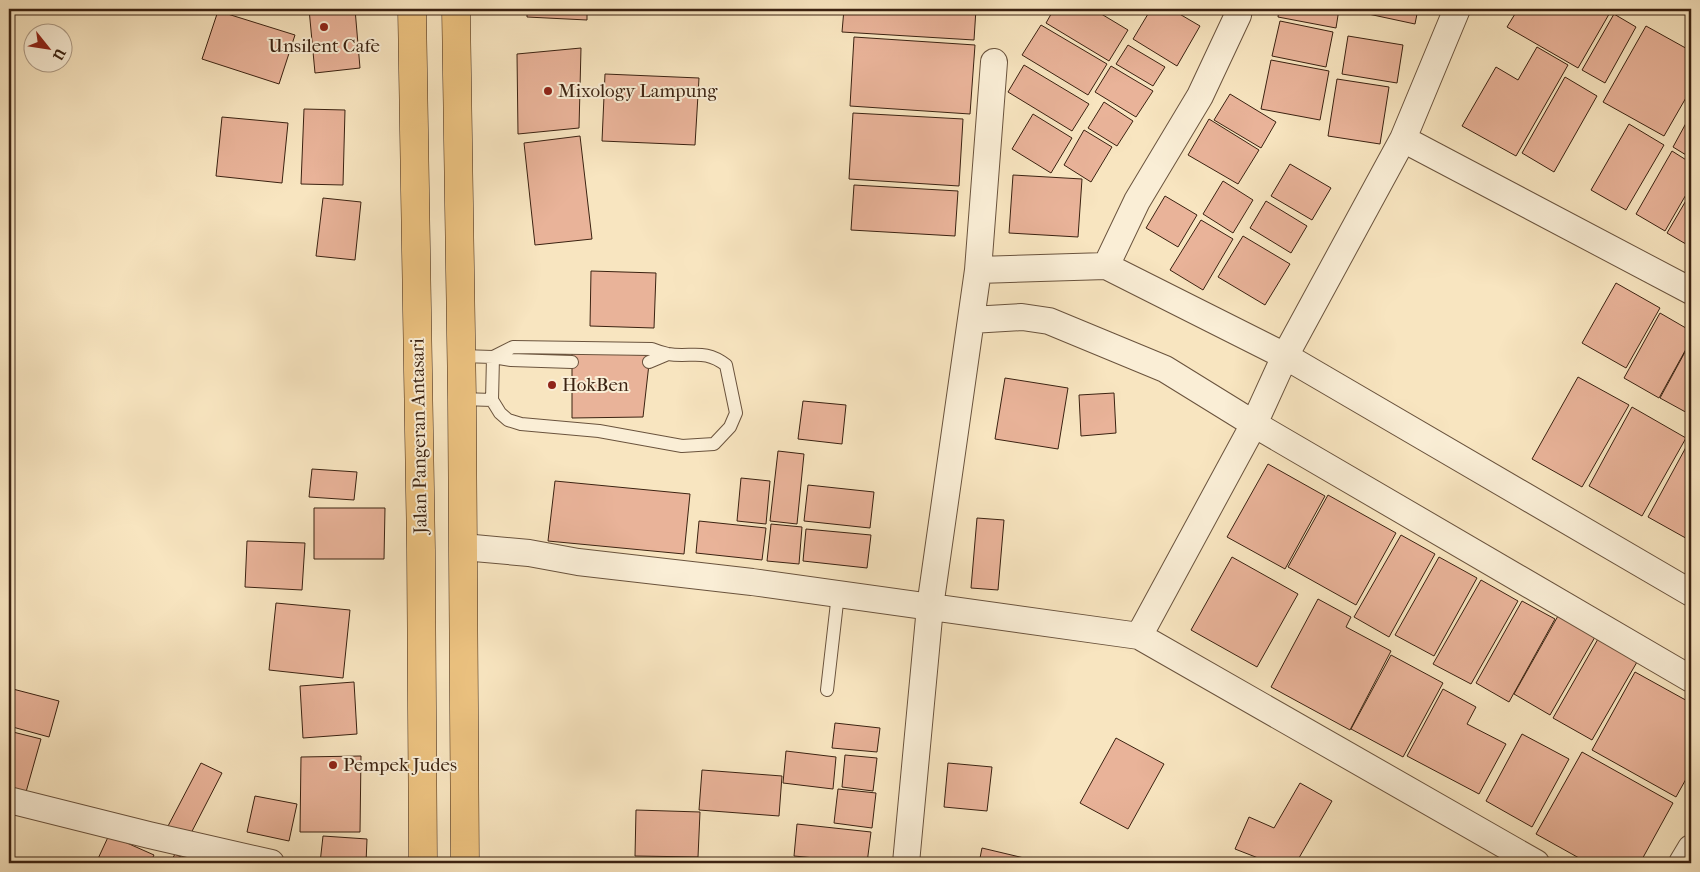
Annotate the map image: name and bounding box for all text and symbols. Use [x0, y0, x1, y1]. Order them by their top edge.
marker: Unsilent Cafe [318, 21, 330, 33]
north arrow [22, 22, 72, 72]
place label: Unsilent Cafe [268, 35, 380, 57]
text: U [49, 44, 69, 63]
place label: Mixology Lampung [558, 80, 718, 102]
marker: Mixology Lampung [542, 85, 554, 97]
street label: Jalan Pangeran Antasari [406, 338, 432, 536]
place label: HokBen [562, 374, 629, 396]
marker: HokBen [546, 379, 558, 391]
place label: Pempek Judes [343, 754, 457, 776]
marker: Pempek Judes [327, 759, 339, 771]

